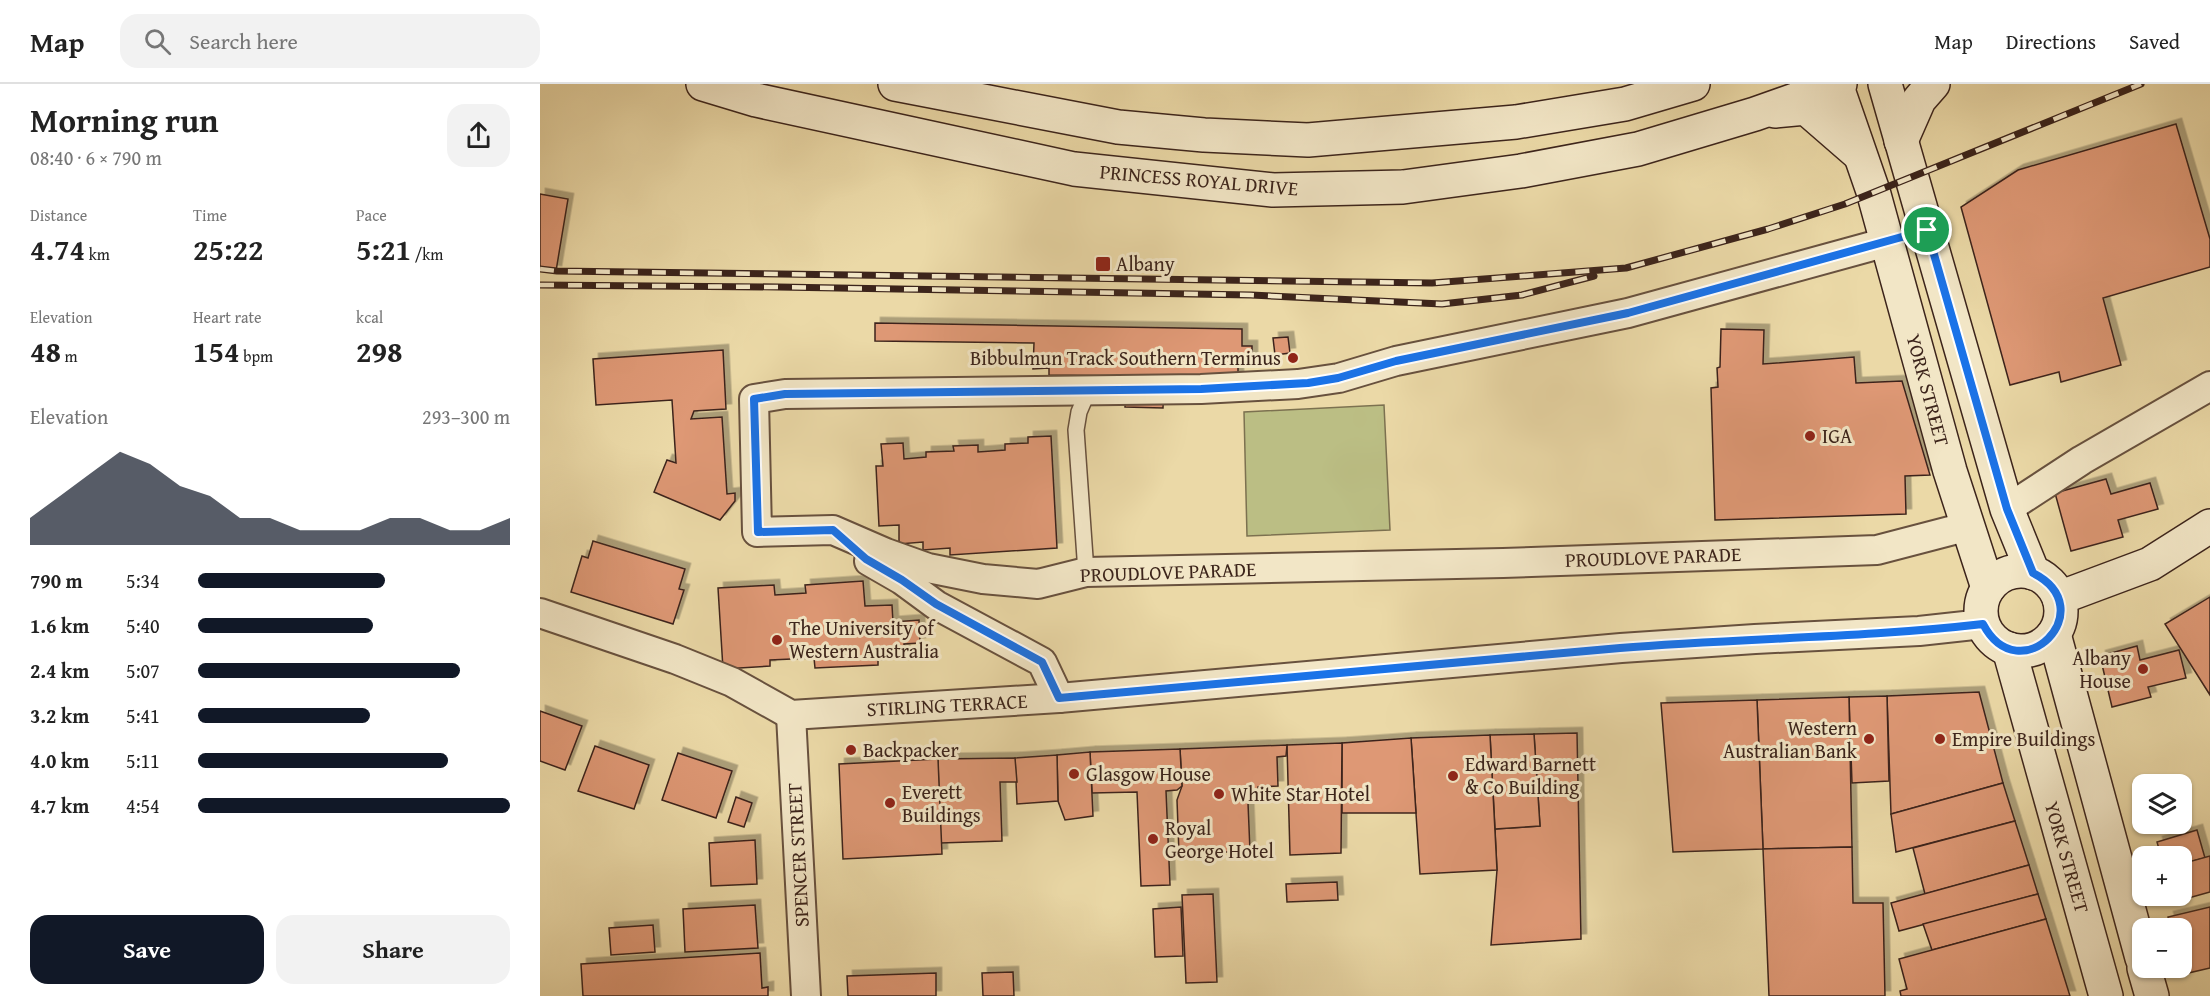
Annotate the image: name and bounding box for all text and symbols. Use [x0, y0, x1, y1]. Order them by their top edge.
search box [120, 14, 540, 68]
text: Map [30, 21, 84, 62]
icon: search [141, 25, 174, 58]
text: Search here [189, 25, 298, 57]
text: Map [1934, 26, 1973, 57]
text: Directions [2006, 26, 2096, 57]
text: Saved [2129, 26, 2180, 57]
text: Morning run [30, 96, 219, 144]
button: share [447, 104, 510, 167]
text: 08:40 · 6 × 790 m [30, 143, 162, 172]
street label: PRINCESS ROYAL DRIVE [1099, 156, 1300, 203]
text: Distance [30, 203, 87, 227]
text: Time [193, 203, 227, 227]
text: Pace [356, 203, 387, 227]
pin [1901, 204, 1952, 255]
icon: arrive [1910, 213, 1943, 246]
text: 4.74 [30, 227, 85, 271]
text: 25:22 [193, 227, 264, 271]
text: 5:21 [356, 227, 411, 271]
text: km [85, 242, 110, 266]
text: /km [411, 242, 443, 266]
place label: Albany [1116, 249, 1175, 278]
marker: Albany [1094, 255, 1112, 273]
text: Elevation [30, 305, 93, 329]
text: Heart rate [193, 305, 262, 329]
text: kcal [356, 305, 383, 329]
text: 48 [30, 329, 61, 373]
text: 154 [193, 329, 240, 373]
text: 298 [356, 329, 403, 373]
street label: YORK STREET [1900, 331, 1957, 449]
place label: Bibbulmun Track Southern Terminus [970, 343, 1281, 372]
text: m [61, 344, 78, 368]
text: bpm [240, 344, 273, 368]
marker: Bibbulmun Track Southern Terminus [1286, 351, 1300, 365]
text: Elevation [30, 402, 108, 431]
text: 293–300 m [422, 402, 510, 431]
place label: IGA [1822, 421, 1852, 450]
marker: IGA [1803, 429, 1817, 443]
street label: PROUDLOVE PARADE [1564, 539, 1742, 574]
street label: PROUDLOVE PARADE [1079, 554, 1257, 589]
text: 790 m [30, 566, 83, 595]
text: 5:34 [126, 566, 160, 595]
text: 1.6 km [30, 611, 89, 640]
text: 5:40 [126, 611, 160, 640]
place label: The University of Western Australia [789, 613, 940, 665]
marker: The University of Western Australia [770, 633, 784, 647]
place label: Albany House [2072, 643, 2131, 695]
text: 2.4 km [30, 656, 89, 685]
text: 5:07 [126, 656, 160, 685]
marker: Albany House [2136, 662, 2150, 676]
street label: STIRLING TERRACE [866, 686, 1028, 723]
text: 3.2 km [30, 701, 89, 730]
text: 5:41 [126, 701, 160, 730]
place label: Western Australian Bank [1723, 713, 1858, 765]
place label: Empire Buildings [1952, 724, 2095, 753]
marker: Western Australian Bank [1862, 732, 1876, 746]
marker: Empire Buildings [1933, 732, 1947, 746]
place label: Backpacker [863, 735, 959, 764]
marker: Backpacker [844, 743, 858, 757]
text: 4.0 km [30, 746, 89, 775]
text: 5:11 [126, 746, 160, 775]
place label: Edward Barnett & Co Building [1465, 749, 1596, 801]
place label: Glasgow House [1086, 759, 1211, 788]
marker: Glasgow House [1067, 767, 1081, 781]
marker: Edward Barnett & Co Building [1446, 769, 1460, 783]
map controls [2132, 774, 2192, 978]
button: layers [2132, 774, 2192, 834]
place label: Everett Buildings [902, 777, 981, 829]
place label: White Star Hotel [1231, 779, 1371, 808]
street label: SPENCER STREET [779, 782, 816, 928]
marker: White Star Hotel [1212, 787, 1226, 801]
text: 4.7 km [30, 791, 89, 820]
text: 4:54 [126, 791, 160, 820]
marker: Everett Buildings [883, 796, 897, 810]
street label: YORK STREET [2038, 798, 2097, 916]
place label: Royal George Hotel [1165, 813, 1274, 865]
marker: Royal George Hotel [1146, 832, 1160, 846]
button: + [2132, 846, 2192, 906]
button: Save [30, 915, 264, 984]
button: Share [276, 915, 510, 984]
button: − [2132, 918, 2192, 978]

